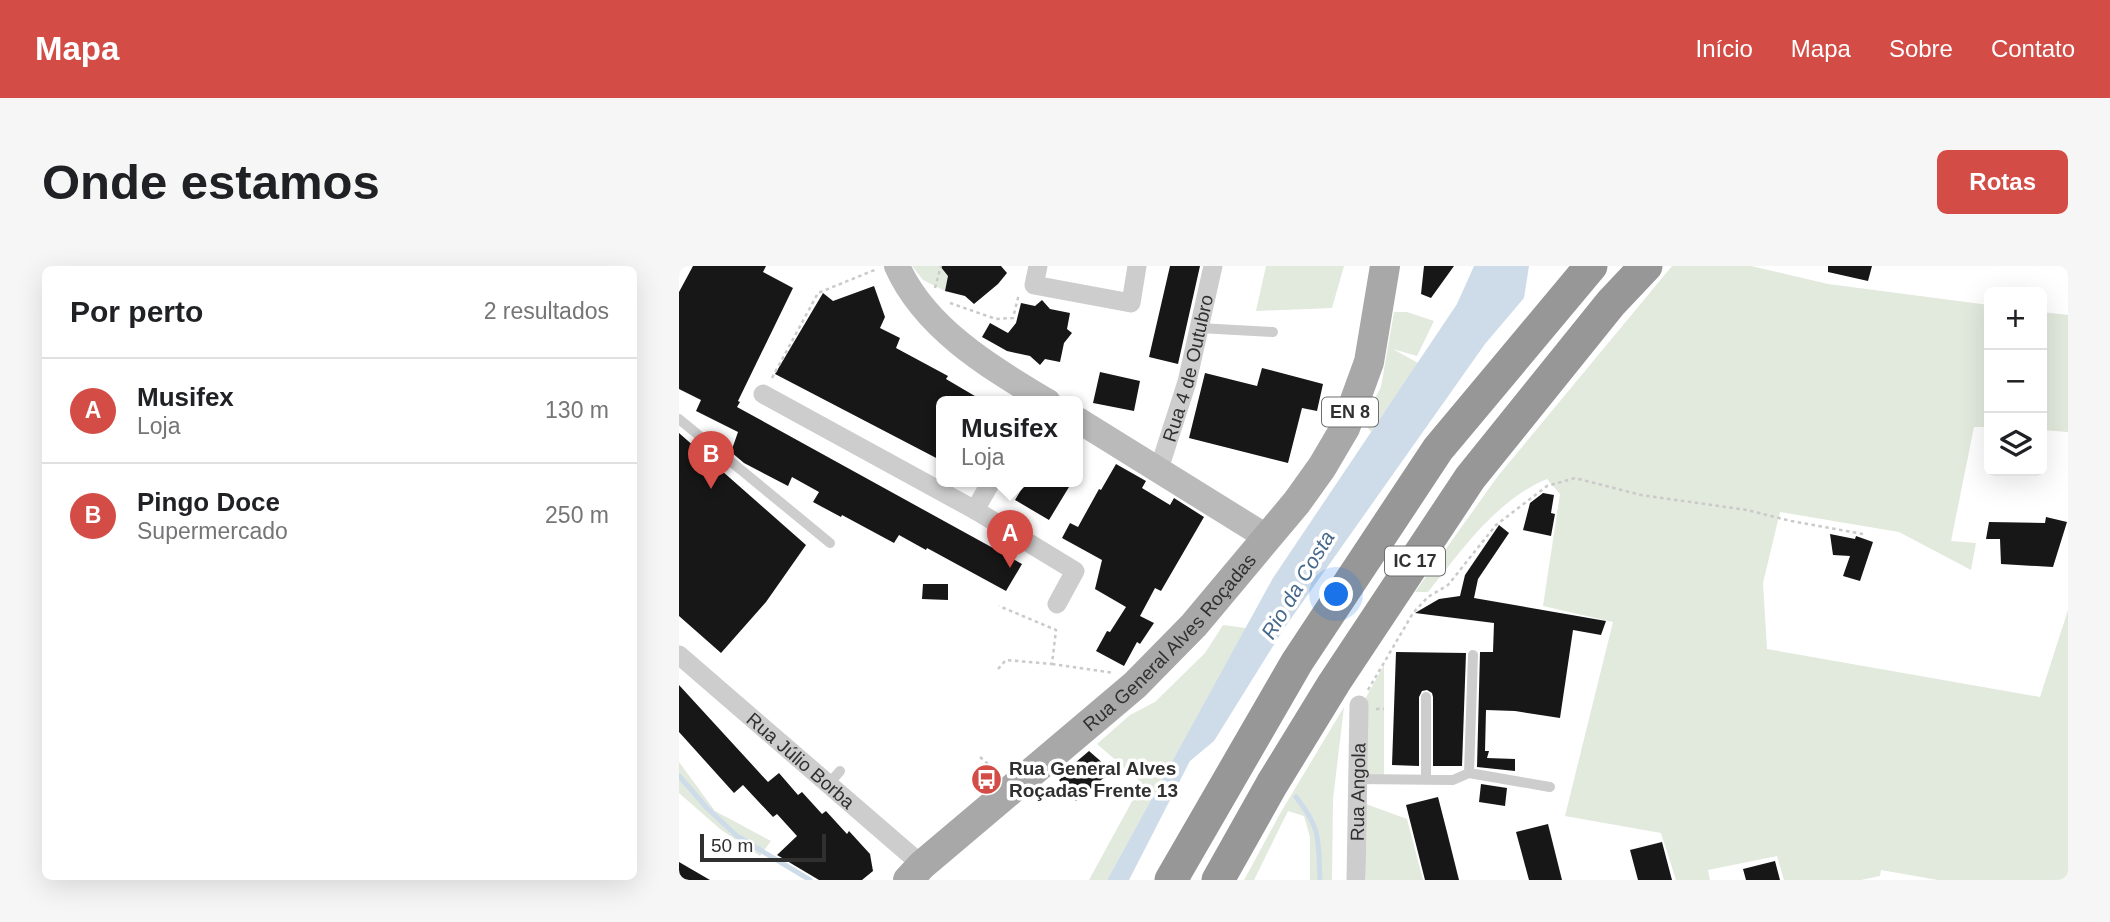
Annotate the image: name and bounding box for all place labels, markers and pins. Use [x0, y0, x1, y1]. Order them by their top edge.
pin: B [688, 431, 734, 489]
pin: A [987, 510, 1033, 568]
place label: Rua General Alves Roçadas Frente 13 [1009, 758, 1178, 801]
bus stop icon: Rua General Alves Roçadas Frente 13 [969, 762, 1003, 796]

